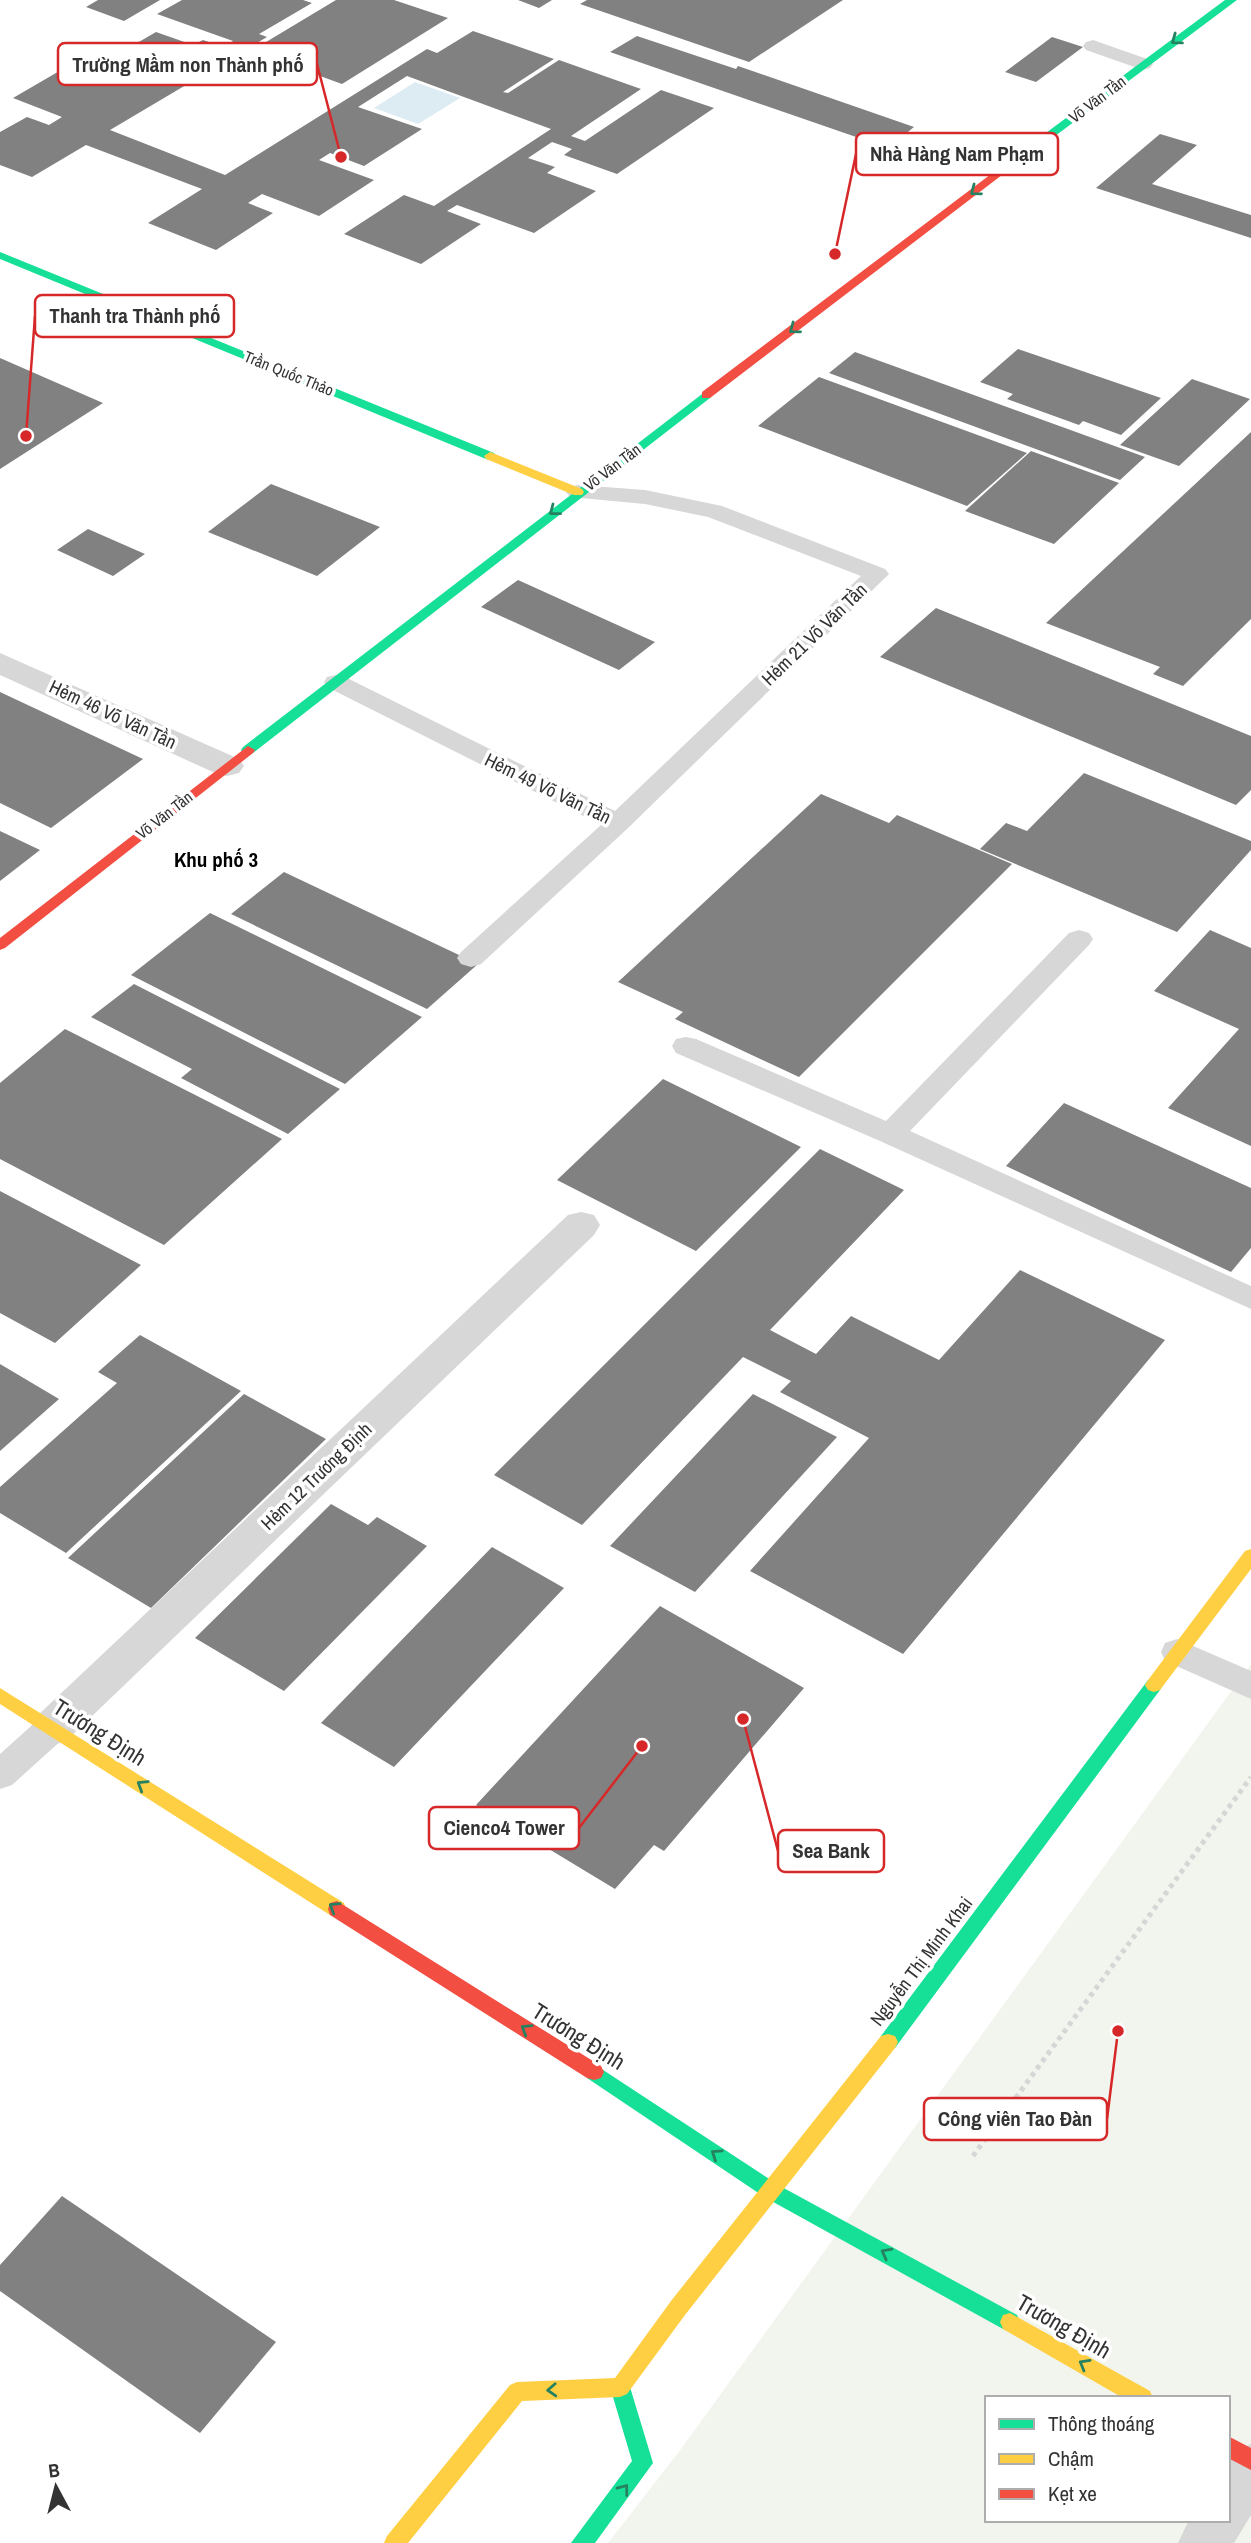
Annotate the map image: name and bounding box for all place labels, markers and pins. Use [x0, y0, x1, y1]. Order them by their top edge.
callout: Trường Mầm non Thành phố [58, 43, 317, 85]
callout: Nhà Hàng Nam Phạm [856, 133, 1058, 175]
callout: Thanh tra Thành phố [35, 295, 234, 337]
callout: Cienco4 Tower [429, 1807, 579, 1849]
callout: Sea Bank [778, 1830, 884, 1872]
callout: Công viên Tao Đàn [924, 2098, 1107, 2140]

